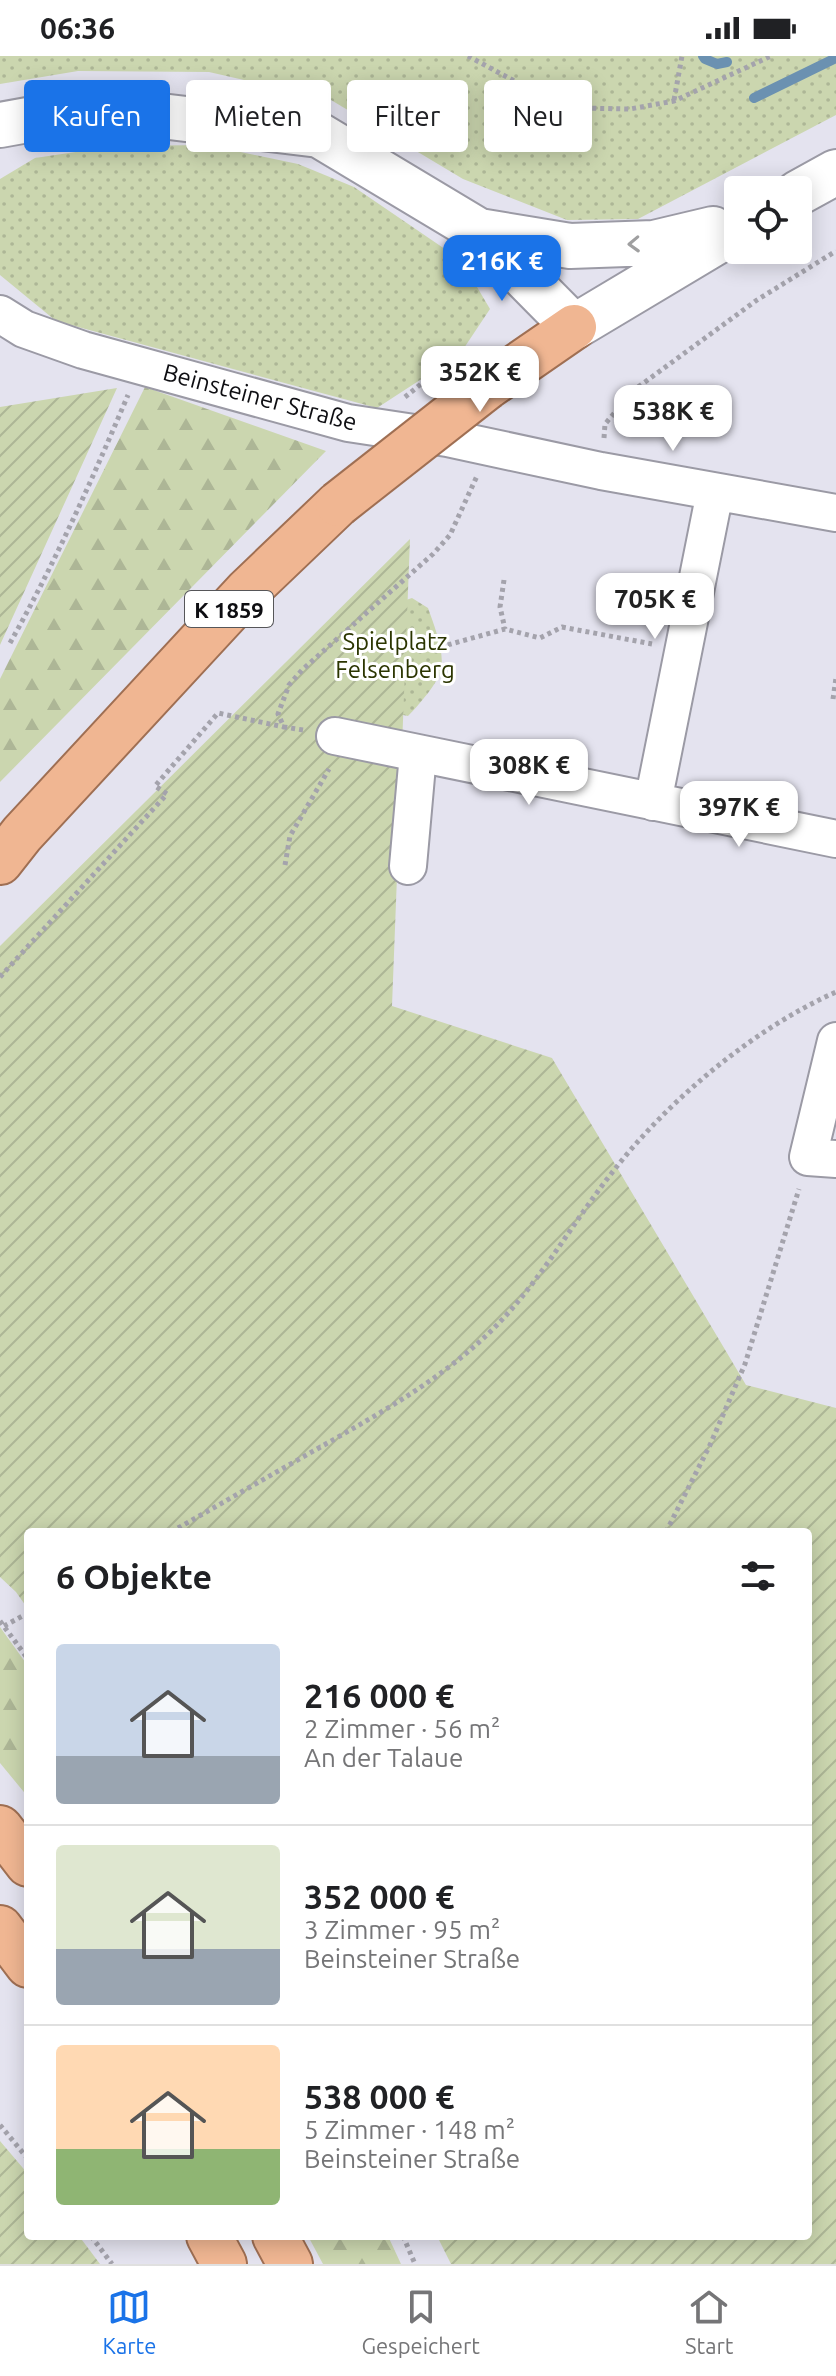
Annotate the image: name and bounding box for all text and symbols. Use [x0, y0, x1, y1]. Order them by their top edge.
text: 06:36 [40, 11, 115, 45]
chip: Kaufen [24, 80, 170, 152]
chip: Mieten [186, 80, 331, 152]
chip: Filter [347, 80, 468, 152]
chip: Neu [484, 80, 592, 152]
map controls [724, 176, 812, 264]
button: locate [724, 176, 812, 264]
pin: 216K € [437, 235, 567, 303]
one-way arrow [627, 235, 640, 252]
text: 216K € [461, 246, 543, 275]
pin: 352K € [415, 346, 545, 414]
text: 352K € [439, 357, 521, 386]
street label: Beinsteiner Straße [160, 358, 360, 436]
pin: 538K € [608, 385, 738, 453]
text: 538K € [632, 396, 714, 425]
pin: 705K € [590, 573, 720, 641]
text: 705K € [614, 584, 696, 613]
road number: K 1859 [185, 591, 273, 627]
park label: Spielplatz Felsenberg [335, 628, 455, 683]
pin: 308K € [464, 739, 594, 807]
text: 308K € [488, 750, 570, 779]
pin: 397K € [674, 781, 804, 849]
text: 397K € [698, 792, 780, 821]
icon: filters [736, 1554, 780, 1598]
text: 6 Objekte [56, 1557, 212, 1595]
icon: home [120, 1676, 216, 1772]
text: 216 000 € [304, 1676, 454, 1714]
text: 2 Zimmer · 56 m² [304, 1714, 500, 1743]
text: An der Talaue [304, 1743, 463, 1772]
icon: home [120, 1877, 216, 1973]
text: 352 000 € [304, 1877, 454, 1915]
text: 3 Zimmer · 95 m² [304, 1915, 500, 1944]
text: Beinsteiner Straße [304, 1944, 520, 1973]
icon: home [120, 2077, 216, 2173]
text: 538 000 € [304, 2077, 454, 2115]
text: 5 Zimmer · 148 m² [304, 2115, 515, 2144]
text: Beinsteiner Straße [304, 2144, 520, 2173]
tab: Karte [103, 2285, 156, 2358]
tab: Gespeichert [361, 2285, 480, 2358]
tab: Start [685, 2285, 733, 2358]

